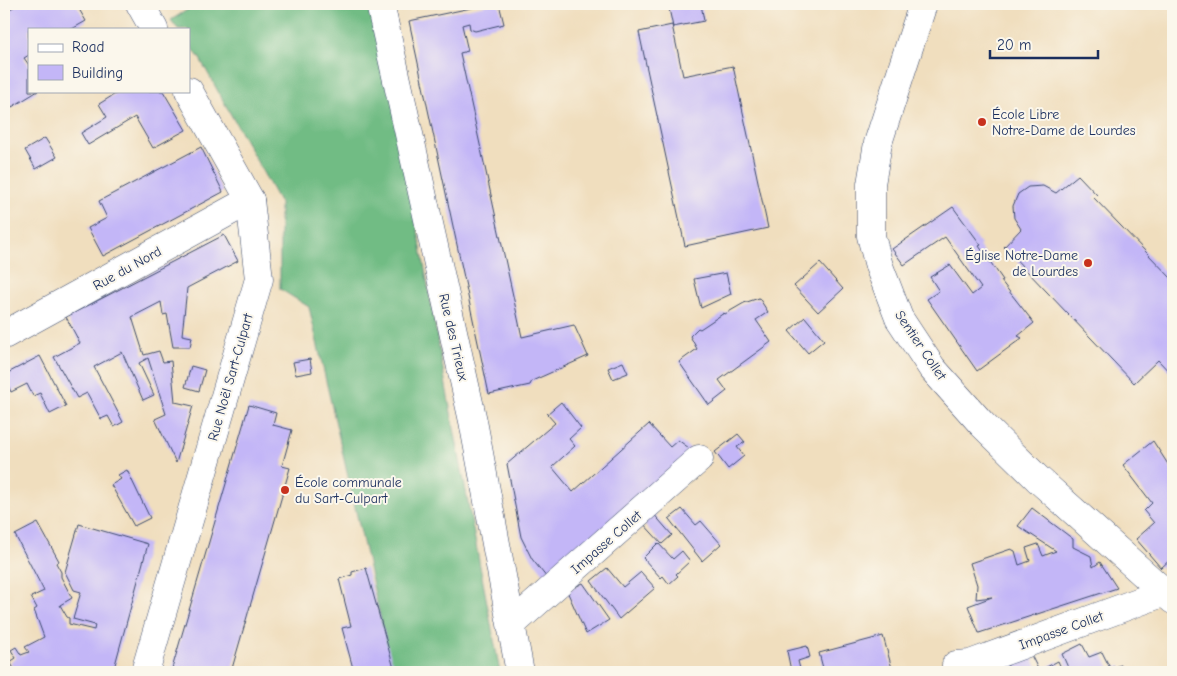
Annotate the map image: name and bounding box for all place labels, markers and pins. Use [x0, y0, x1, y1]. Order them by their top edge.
place label: École Libre Notre-Dame de Lourdes [992, 106, 1136, 139]
marker: École Libre Notre-Dame de Lourdes [976, 116, 988, 128]
place label: Église Notre-Dame de Lourdes [965, 247, 1078, 280]
marker: Église Notre-Dame de Lourdes [1082, 257, 1094, 269]
place label: École communale du Sart-Culpart [295, 474, 402, 507]
marker: École communale du Sart-Culpart [279, 484, 291, 496]

